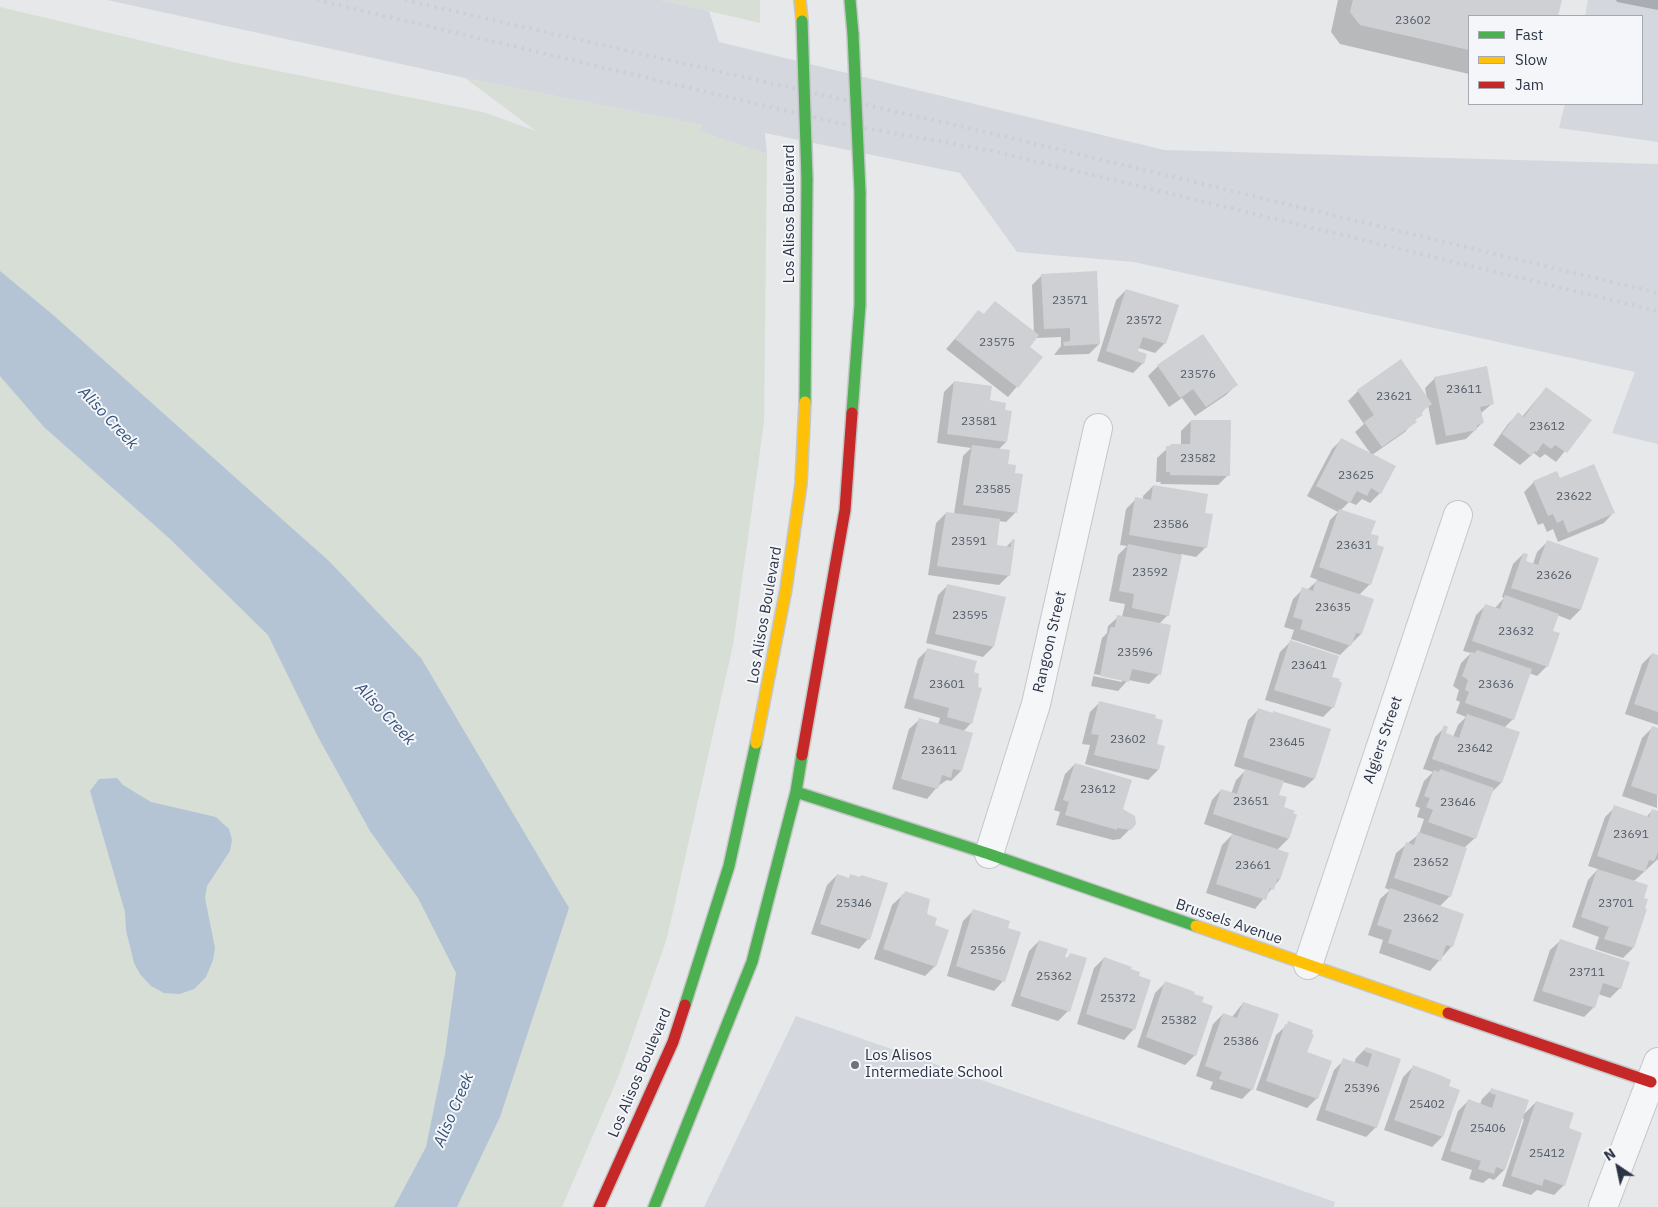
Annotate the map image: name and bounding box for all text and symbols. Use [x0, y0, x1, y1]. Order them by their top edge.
house number: 23602 [1395, 14, 1431, 28]
legend [1468, 15, 1643, 105]
text: Fast [1515, 25, 1543, 44]
text: Slow [1515, 50, 1548, 69]
text: Jam [1515, 75, 1544, 94]
street label: Los Alisos Boulevard [781, 145, 799, 283]
house number: 23571 [1052, 294, 1088, 308]
house number: 23572 [1126, 314, 1162, 328]
house number: 23575 [979, 336, 1015, 350]
house number: 23576 [1180, 368, 1216, 382]
water label: Aliso Creek [74, 383, 142, 453]
house number: 23611 [1446, 383, 1482, 397]
house number: 23621 [1376, 390, 1412, 404]
house number: 23581 [961, 415, 997, 429]
house number: 23612 [1529, 420, 1565, 434]
house number: 23582 [1180, 452, 1216, 466]
house number: 23625 [1338, 469, 1374, 483]
house number: 23585 [975, 483, 1011, 497]
house number: 23622 [1556, 490, 1592, 504]
house number: 23586 [1153, 518, 1189, 532]
house number: 23591 [951, 535, 987, 549]
house number: 23631 [1336, 539, 1372, 553]
street label: Los Alisos Boulevard [744, 545, 786, 685]
house number: 23592 [1132, 566, 1168, 580]
house number: 23626 [1536, 569, 1572, 583]
street label: Rangoon Street [1030, 589, 1070, 695]
house number: 23635 [1315, 601, 1351, 615]
house number: 23595 [952, 609, 988, 623]
house number: 23632 [1498, 625, 1534, 639]
house number: 23596 [1117, 646, 1153, 660]
house number: 23641 [1291, 659, 1327, 673]
house number: 23601 [929, 678, 965, 692]
house number: 23636 [1478, 678, 1514, 692]
water label: Aliso Creek [351, 679, 419, 749]
street label: Algiers Street [1360, 694, 1406, 786]
house number: 23602 [1110, 733, 1146, 747]
house number: 23645 [1269, 736, 1305, 750]
house number: 23642 [1457, 742, 1493, 756]
house number: 23611 [921, 744, 957, 758]
house number: 23612 [1080, 783, 1116, 797]
house number: 23651 [1233, 795, 1269, 809]
house number: 23646 [1440, 796, 1476, 810]
house number: 23691 [1613, 828, 1649, 842]
house number: 23652 [1413, 856, 1449, 870]
house number: 23661 [1235, 859, 1271, 873]
street label: Brussels Avenue [1173, 895, 1285, 949]
house number: 25346 [836, 897, 872, 911]
house number: 23701 [1598, 897, 1634, 911]
house number: 23662 [1403, 912, 1439, 926]
house number: 25356 [970, 944, 1006, 958]
house number: 23711 [1569, 966, 1605, 980]
house number: 25362 [1036, 970, 1072, 984]
house number: 25372 [1100, 992, 1136, 1006]
street label: Los Alisos Boulevard [605, 1006, 675, 1140]
house number: 25382 [1161, 1014, 1197, 1028]
house number: 25386 [1223, 1035, 1259, 1049]
place label: Los Alisos Intermediate School [865, 1047, 1003, 1082]
marker: Los Alisos Intermediate School [849, 1059, 861, 1071]
water label: Aliso Creek [430, 1070, 478, 1150]
house number: 25396 [1344, 1082, 1380, 1096]
house number: 25402 [1409, 1098, 1445, 1112]
house number: 25406 [1470, 1122, 1506, 1136]
north arrow [1593, 1142, 1643, 1192]
text: N [1600, 1144, 1619, 1165]
house number: 25412 [1529, 1147, 1565, 1161]

